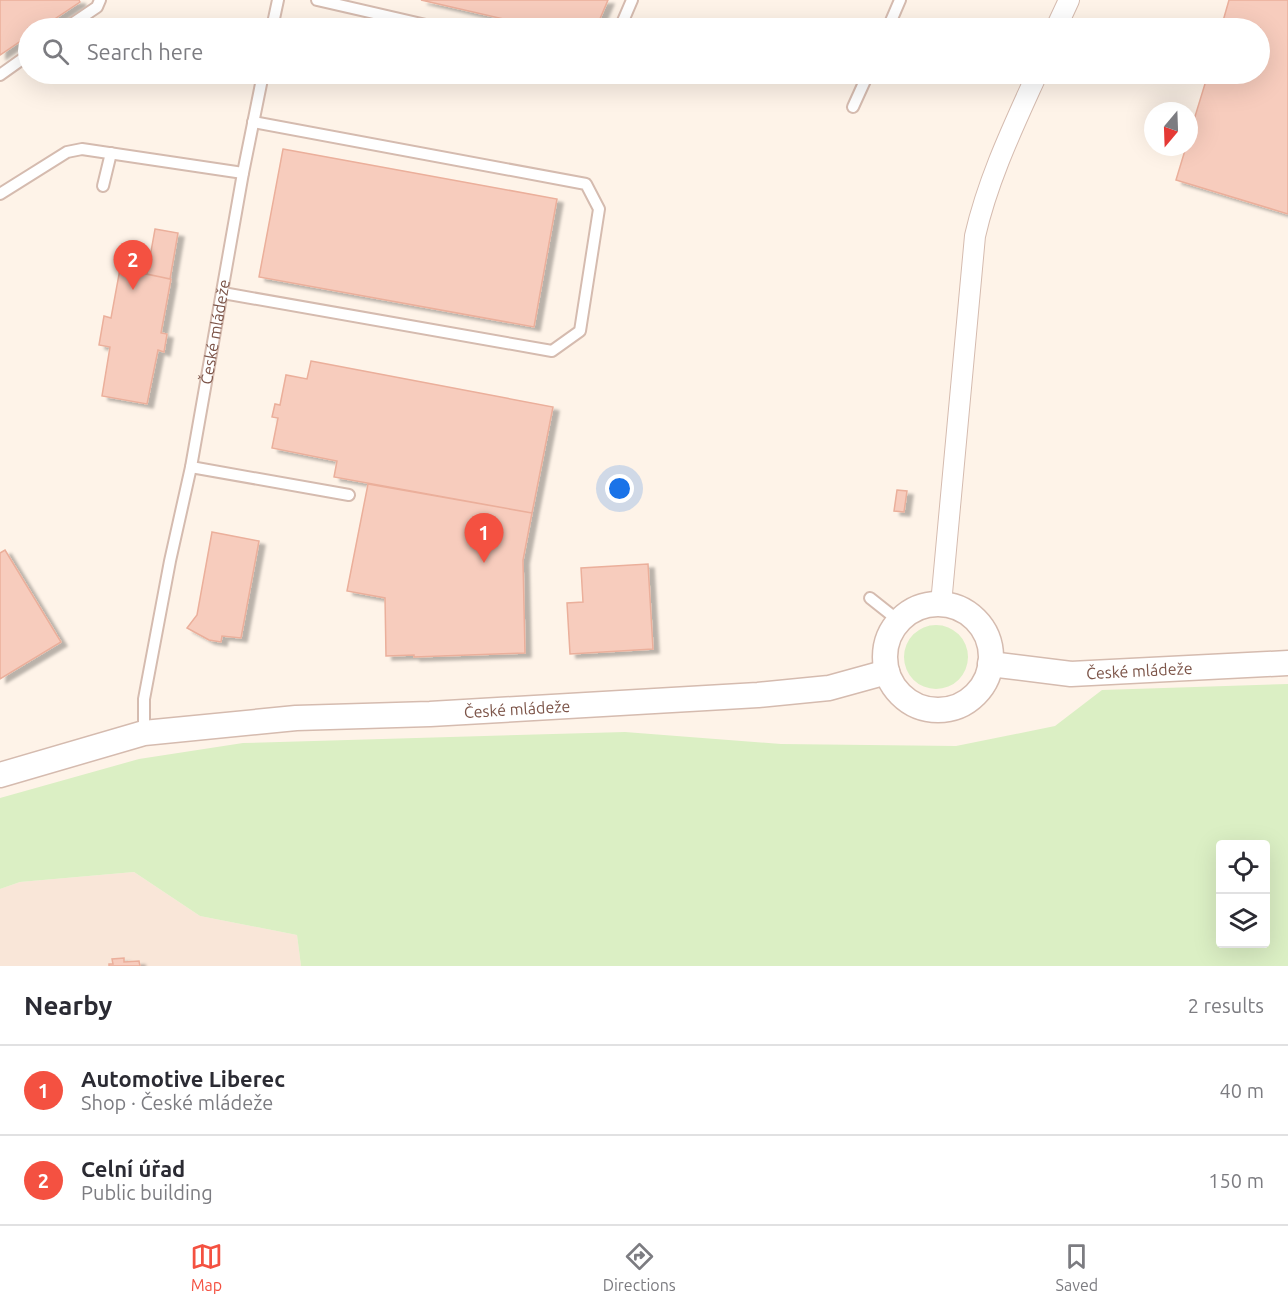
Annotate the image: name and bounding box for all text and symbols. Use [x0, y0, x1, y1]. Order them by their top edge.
search box [18, 18, 1270, 84]
icon: search [39, 35, 72, 68]
text: Search here [87, 39, 203, 64]
north arrow [1144, 102, 1198, 156]
pin: 2 [114, 240, 152, 290]
street label: České mládeže [196, 278, 233, 386]
your location [605, 474, 634, 503]
pin: 1 [464, 514, 504, 563]
street label: České mládeže [1086, 659, 1193, 682]
street label: České mládeže [463, 697, 571, 721]
map controls [1216, 840, 1270, 948]
button: locate [1216, 840, 1270, 894]
button: layers [1216, 894, 1270, 948]
text: Nearby [24, 991, 112, 1020]
text: 2 results [1188, 994, 1264, 1017]
text: Automotive Liberec [81, 1066, 285, 1091]
text: 1 [38, 1079, 49, 1102]
text: 40 m [1220, 1079, 1264, 1102]
text: Shop · České mládeže [81, 1091, 273, 1114]
text: Celní úřad [81, 1156, 185, 1181]
text: 2 [38, 1169, 49, 1192]
text: 150 m [1208, 1169, 1264, 1192]
text: Public building [81, 1181, 213, 1204]
tab: Map [190, 1240, 223, 1294]
tab: Directions [603, 1240, 676, 1294]
tab: Saved [1056, 1240, 1098, 1294]

